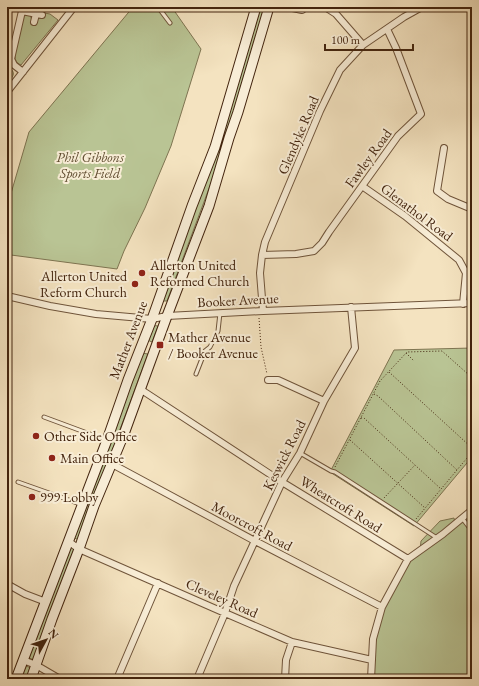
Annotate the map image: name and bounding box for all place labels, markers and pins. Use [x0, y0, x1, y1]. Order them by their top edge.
place label: Allerton United Reformed Church [149, 256, 249, 290]
place label: Allerton United Reform Church [40, 267, 128, 301]
marker: Allerton United Reformed Church [137, 268, 147, 278]
marker: Allerton United Reform Church [130, 279, 140, 289]
place label: Mather Avenue / Booker Avenue [168, 328, 258, 362]
marker: Mather Avenue / Booker Avenue [155, 340, 165, 350]
place label: Other Side Office [44, 427, 137, 445]
marker: Other Side Office [31, 431, 41, 441]
place label: Main Office [60, 449, 125, 467]
marker: Main Office [47, 453, 57, 463]
place label: 999 Lobby [40, 488, 99, 506]
marker: 999 Lobby [27, 492, 37, 502]

